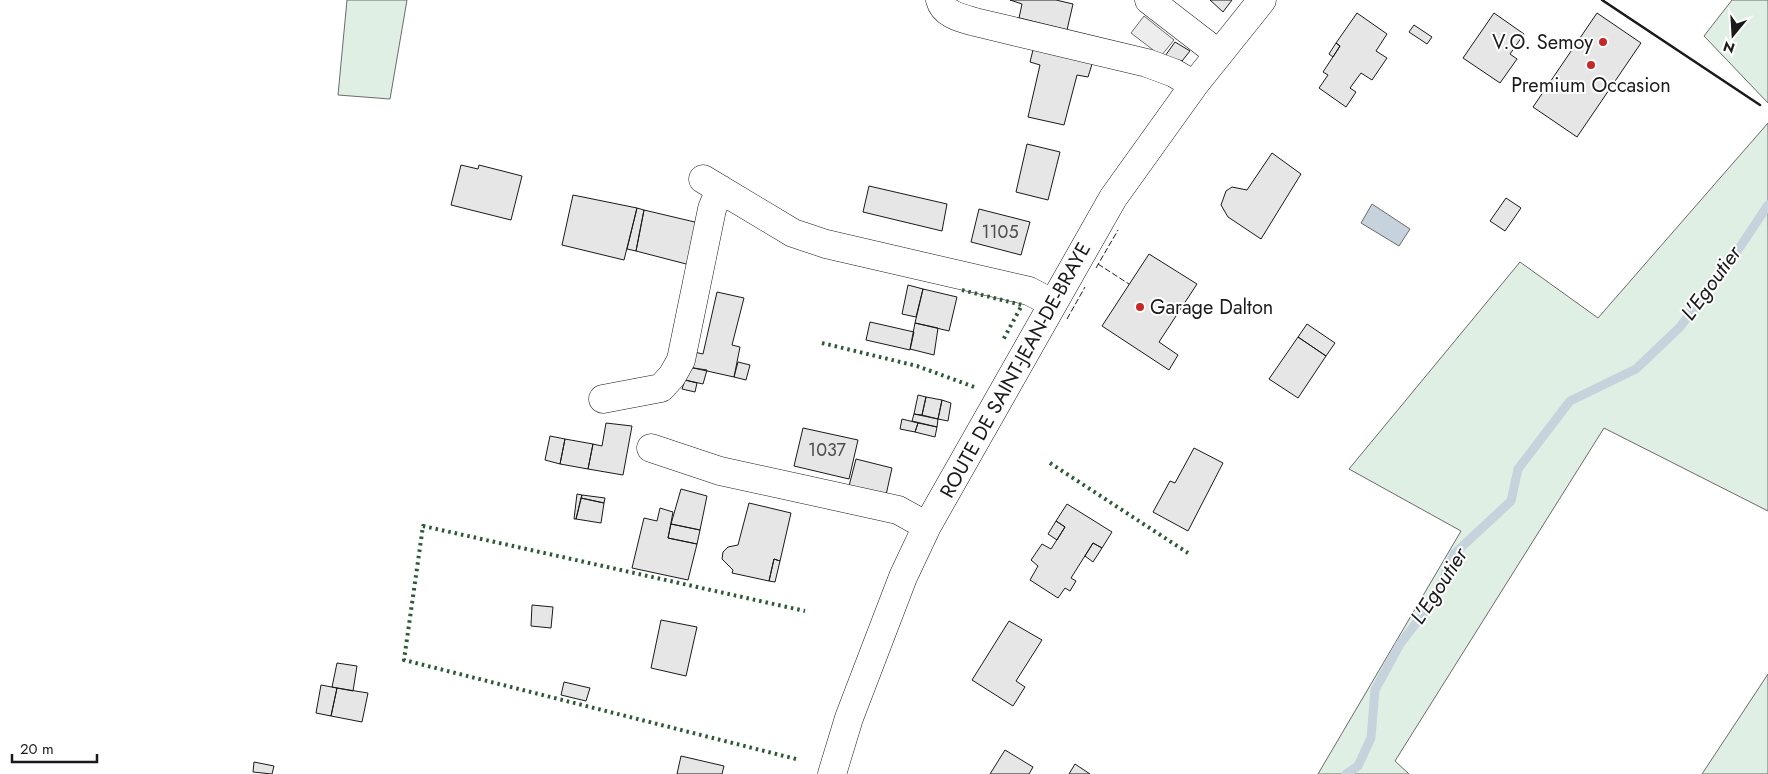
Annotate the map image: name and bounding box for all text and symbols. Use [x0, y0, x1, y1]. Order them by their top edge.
north arrow [1708, 10, 1758, 60]
place label: V.O. Semoy [1492, 28, 1593, 57]
marker: V.O. Semoy [1597, 36, 1609, 48]
text: N [1721, 36, 1737, 59]
marker: Premium Occasion [1585, 59, 1597, 71]
place label: Premium Occasion [1511, 71, 1671, 100]
house number: 1105 [981, 219, 1019, 245]
street label: ROUTE DE SAINT-JEAN-DE-BRAYE [933, 237, 1098, 503]
water label: L'Egoutier [1674, 239, 1749, 326]
place label: Garage Dalton [1150, 293, 1273, 322]
marker: Garage Dalton [1134, 301, 1146, 313]
house number: 1037 [808, 437, 846, 463]
water label: L'Egoutier [1403, 541, 1475, 630]
scale bar [12, 732, 98, 764]
text: 20 m [20, 738, 54, 760]

